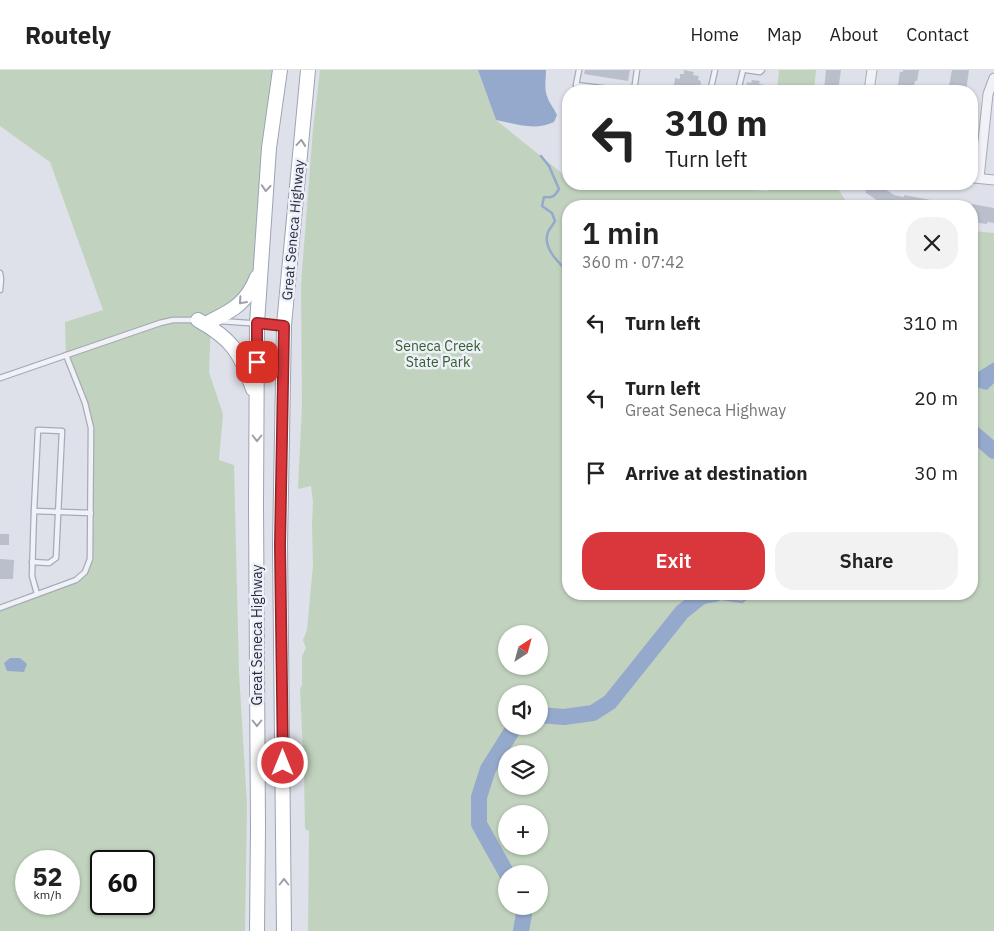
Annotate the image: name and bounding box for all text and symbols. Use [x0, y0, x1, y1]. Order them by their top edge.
text: Routely [25, 19, 111, 51]
text: Home [691, 23, 739, 46]
text: Map [767, 23, 802, 46]
text: About [830, 23, 878, 46]
text: Contact [906, 23, 969, 46]
text: 310 m [665, 100, 768, 146]
icon: left [582, 105, 647, 170]
one-way arrow [295, 139, 306, 147]
text: Turn left [665, 144, 748, 173]
street label: Great Seneca Highway [278, 159, 308, 301]
one-way arrow [261, 184, 272, 192]
text: 1 min [582, 213, 660, 252]
button: close [906, 217, 958, 269]
text: 360 m · 07:42 [582, 252, 684, 272]
one-way arrow [238, 295, 247, 304]
icon: left [582, 309, 610, 337]
text: Turn left [625, 311, 701, 335]
text: 310 m [903, 311, 958, 335]
park label: Seneca Creek State Park [395, 337, 482, 371]
pin [236, 341, 278, 383]
icon: arrive [243, 348, 271, 376]
text: Turn left [625, 376, 701, 400]
icon: left [582, 384, 610, 412]
text: 20 m [914, 386, 958, 410]
text: Great Seneca Highway [625, 400, 786, 420]
one-way arrow [252, 434, 262, 442]
icon: arrive [582, 459, 610, 487]
text: Arrive at destination [625, 461, 808, 485]
text: 30 m [914, 461, 958, 485]
button: Exit [582, 532, 765, 590]
button: Share [775, 532, 958, 590]
street label: Great Seneca Highway [248, 564, 266, 706]
north arrow [498, 625, 548, 675]
map controls [498, 625, 548, 915]
button: sound [498, 685, 548, 735]
one-way arrow [252, 719, 262, 727]
position arrow [256, 736, 308, 788]
button: layers [498, 745, 548, 795]
button: + [498, 805, 548, 855]
speed limit sign: 60 [90, 850, 155, 915]
text: 52 [32, 860, 63, 893]
button: − [498, 865, 548, 915]
one-way arrow [279, 878, 289, 886]
text: km/h [33, 887, 62, 902]

